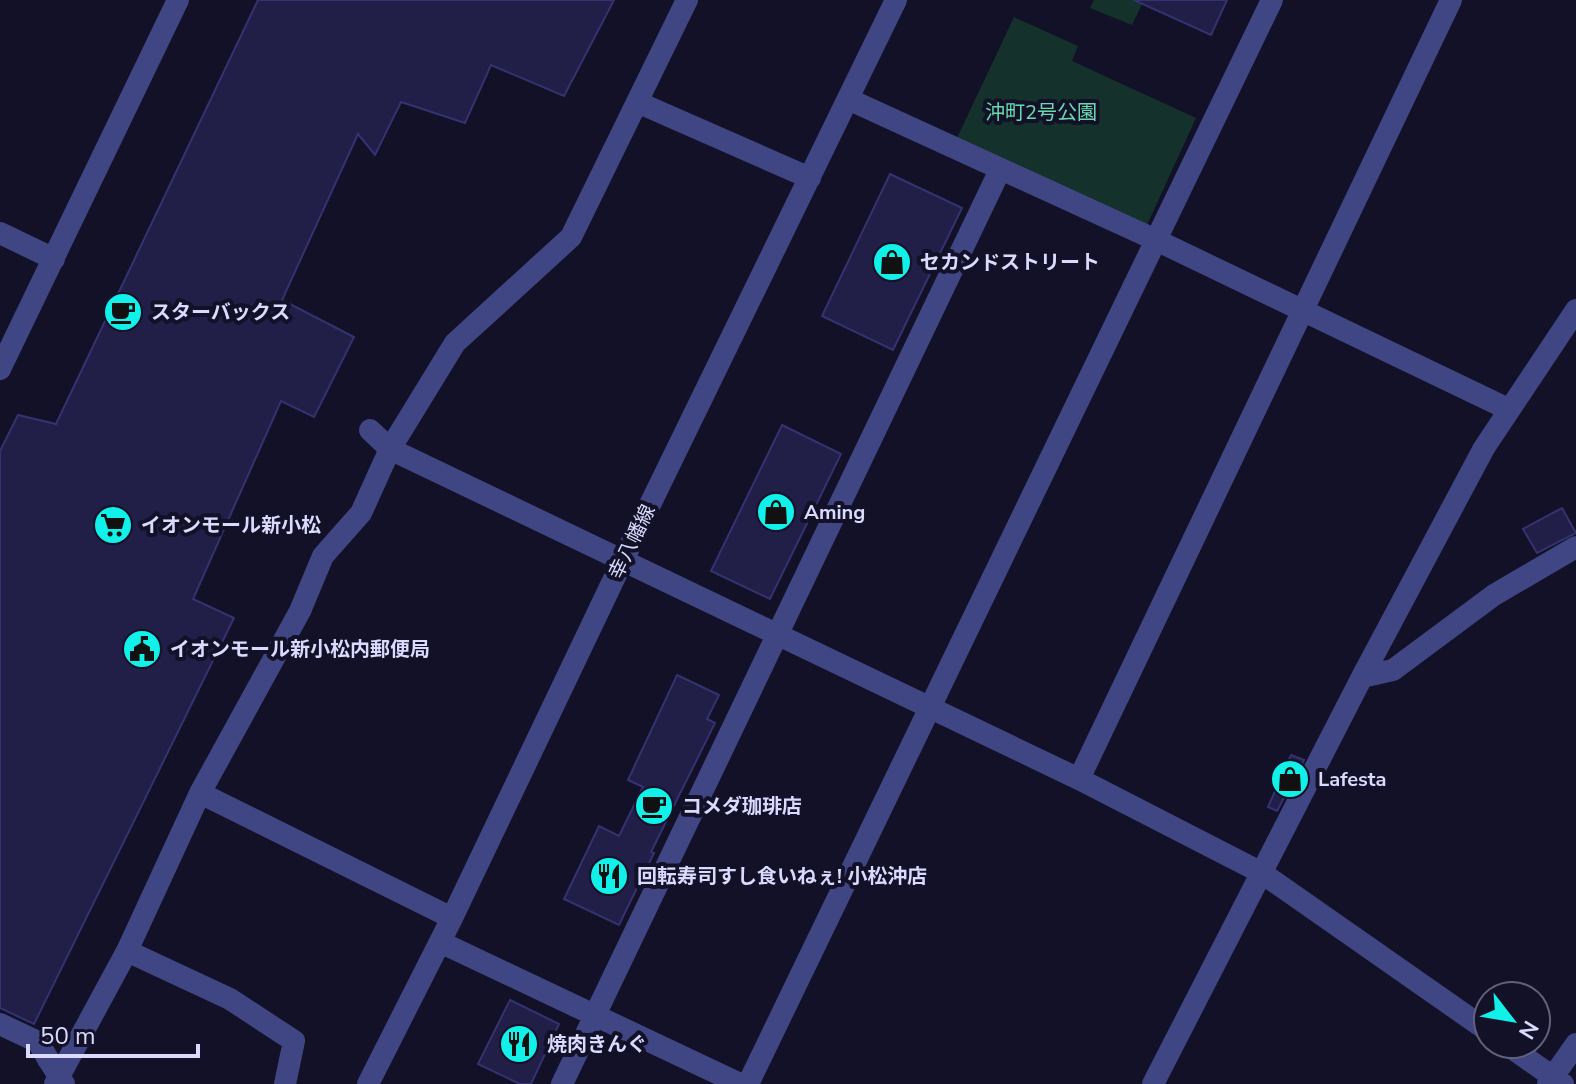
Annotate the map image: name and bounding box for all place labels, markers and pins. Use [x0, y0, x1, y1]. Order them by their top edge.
shop icon: セカンドストリート [871, 241, 913, 283]
place label: セカンドストリート [920, 249, 1100, 276]
cafe icon: スターバックス [102, 291, 144, 333]
place label: スターバックス [151, 299, 290, 326]
shop icon: Aming [755, 491, 797, 533]
place label: Aming [804, 499, 865, 526]
supermarket icon: イオンモール新小松 [92, 504, 134, 546]
place label: イオンモール新小松 [141, 512, 321, 539]
public building icon: イオンモール新小松内郵便局 [121, 628, 163, 670]
place label: イオンモール新小松内郵便局 [170, 636, 430, 663]
shop icon: Lafesta [1269, 758, 1311, 800]
place label: Lafesta [1318, 766, 1386, 793]
cafe icon: コメダ珈琲店 [633, 785, 675, 827]
place label: コメダ珈琲店 [682, 793, 802, 820]
restaurant icon: 回転寿司すし食いねぇ! 小松沖店 [588, 855, 630, 897]
place label: 回転寿司すし食いねぇ! 小松沖店 [637, 863, 927, 890]
restaurant icon: 焼肉きんぐ [498, 1023, 540, 1065]
place label: 焼肉きんぐ [547, 1031, 647, 1058]

